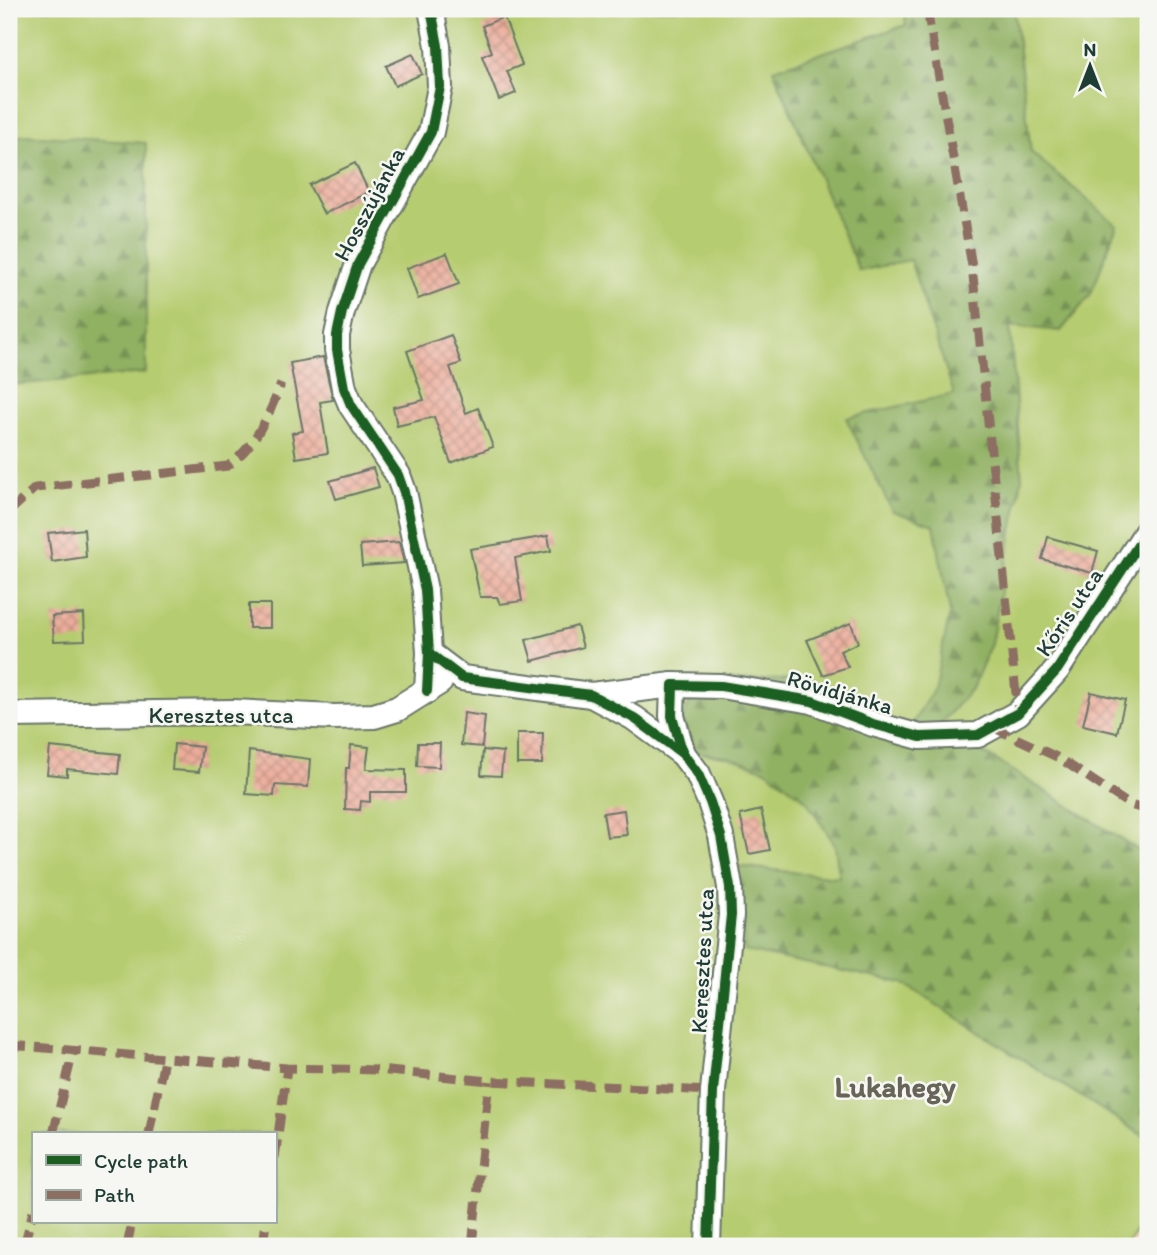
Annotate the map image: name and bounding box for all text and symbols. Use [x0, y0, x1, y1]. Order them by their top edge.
north arrow [1056, 32, 1126, 102]
text: N [1084, 38, 1096, 61]
street label: Hosszújánka [327, 142, 411, 266]
street label: Kőris utca [1029, 562, 1109, 662]
street label: Rövidjánka [784, 664, 896, 720]
street label: Keresztes utca [148, 701, 294, 729]
street label: Keresztes utca [684, 888, 720, 1034]
district label: Lukahegy [835, 1068, 956, 1105]
legend [32, 1132, 276, 1224]
text: Cycle path [94, 1148, 188, 1173]
text: Path [94, 1182, 135, 1207]

